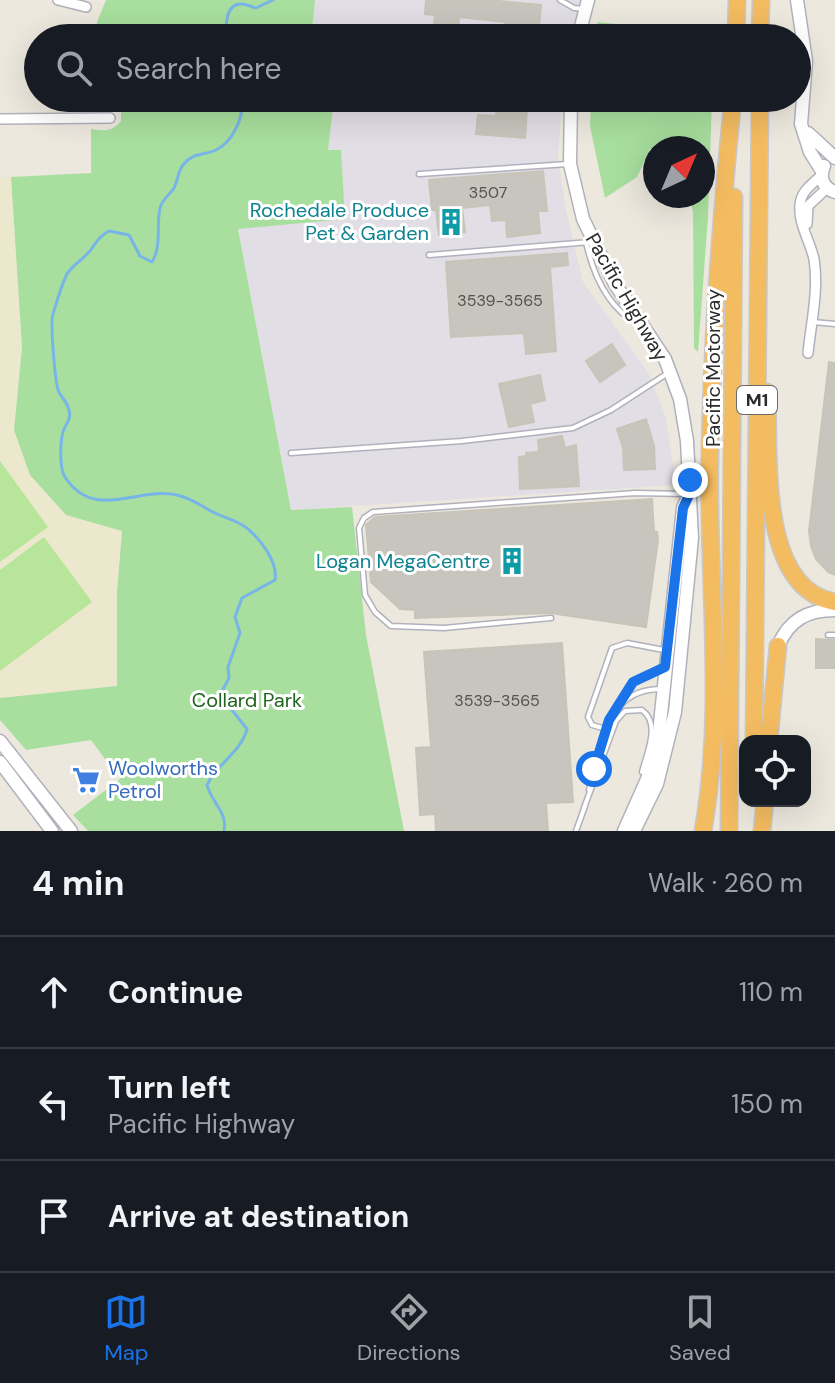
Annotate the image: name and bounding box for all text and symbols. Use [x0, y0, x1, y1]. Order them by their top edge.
search box [24, 24, 811, 112]
icon: search [52, 46, 96, 90]
text: Search here [116, 49, 282, 88]
north arrow [643, 136, 715, 208]
house number: 3507 [469, 182, 507, 203]
place label: Rochedale Produce Pet & Garden [250, 197, 429, 246]
building icon: Rochedale Produce Pet & Garden [436, 207, 466, 237]
street label: Pacific Highway [580, 228, 674, 366]
street label: Pacific Motorway [700, 289, 726, 447]
house number: 3539-3565 [457, 290, 543, 311]
road number: M1 [737, 386, 777, 414]
route end [672, 462, 708, 498]
building icon: Logan MegaCentre [497, 546, 527, 576]
place label: Logan MegaCentre [316, 548, 490, 574]
park label: Collard Park [192, 687, 302, 713]
house number: 3539-3565 [454, 690, 540, 711]
map controls [739, 735, 811, 807]
button: locate [739, 735, 811, 807]
route start [576, 751, 612, 787]
place label: Woolworths Petrol [108, 755, 218, 804]
supermarket icon: Woolworths Petrol [71, 765, 101, 795]
text: 4 min [32, 861, 124, 906]
text: Walk · 260 m [648, 866, 803, 900]
icon: ahead [32, 970, 76, 1014]
text: Continue [108, 973, 243, 1012]
text: 110 m [739, 975, 803, 1009]
text: Turn left [108, 1068, 231, 1107]
icon: left [32, 1082, 76, 1126]
text: 150 m [731, 1087, 803, 1121]
text: Pacific Highway [108, 1107, 295, 1141]
icon: arrive [32, 1194, 76, 1238]
text: Arrive at destination [108, 1197, 409, 1236]
tab: Map [104, 1290, 149, 1367]
tab: Directions [357, 1290, 461, 1367]
tab: Saved [669, 1290, 731, 1367]

